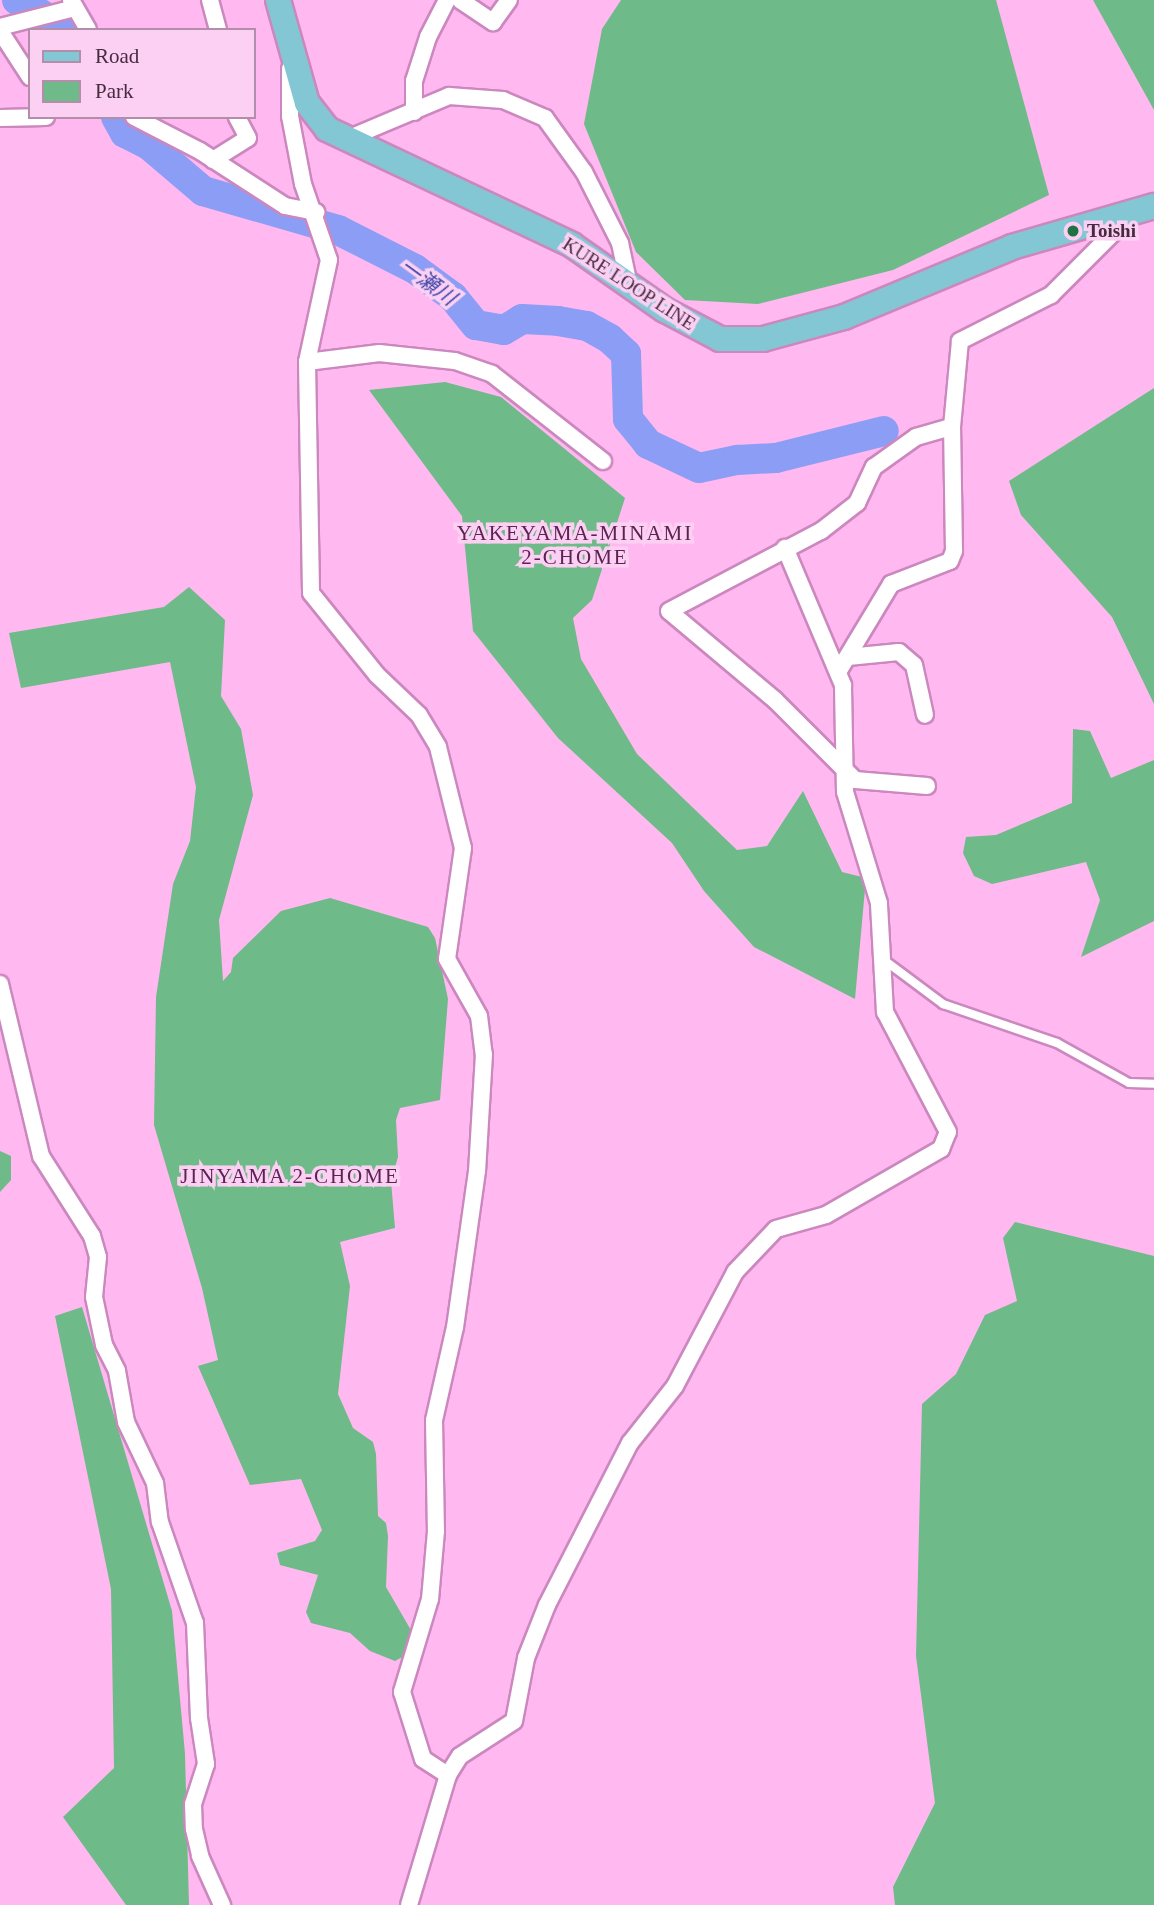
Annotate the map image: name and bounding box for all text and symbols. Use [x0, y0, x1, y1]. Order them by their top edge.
legend [28, 28, 256, 119]
text: Road [95, 44, 139, 68]
text: Park [95, 79, 134, 103]
place label: Toishi [1087, 220, 1136, 242]
marker: Toishi [1065, 223, 1081, 239]
street label: KURE LOOP LINE [558, 232, 700, 336]
water label: 一瀬川 [395, 253, 461, 311]
district label: YAKEYAMA-MINAMI 2-CHOME [459, 520, 691, 570]
district label: JINYAMA 2-CHOME [181, 1163, 399, 1189]

